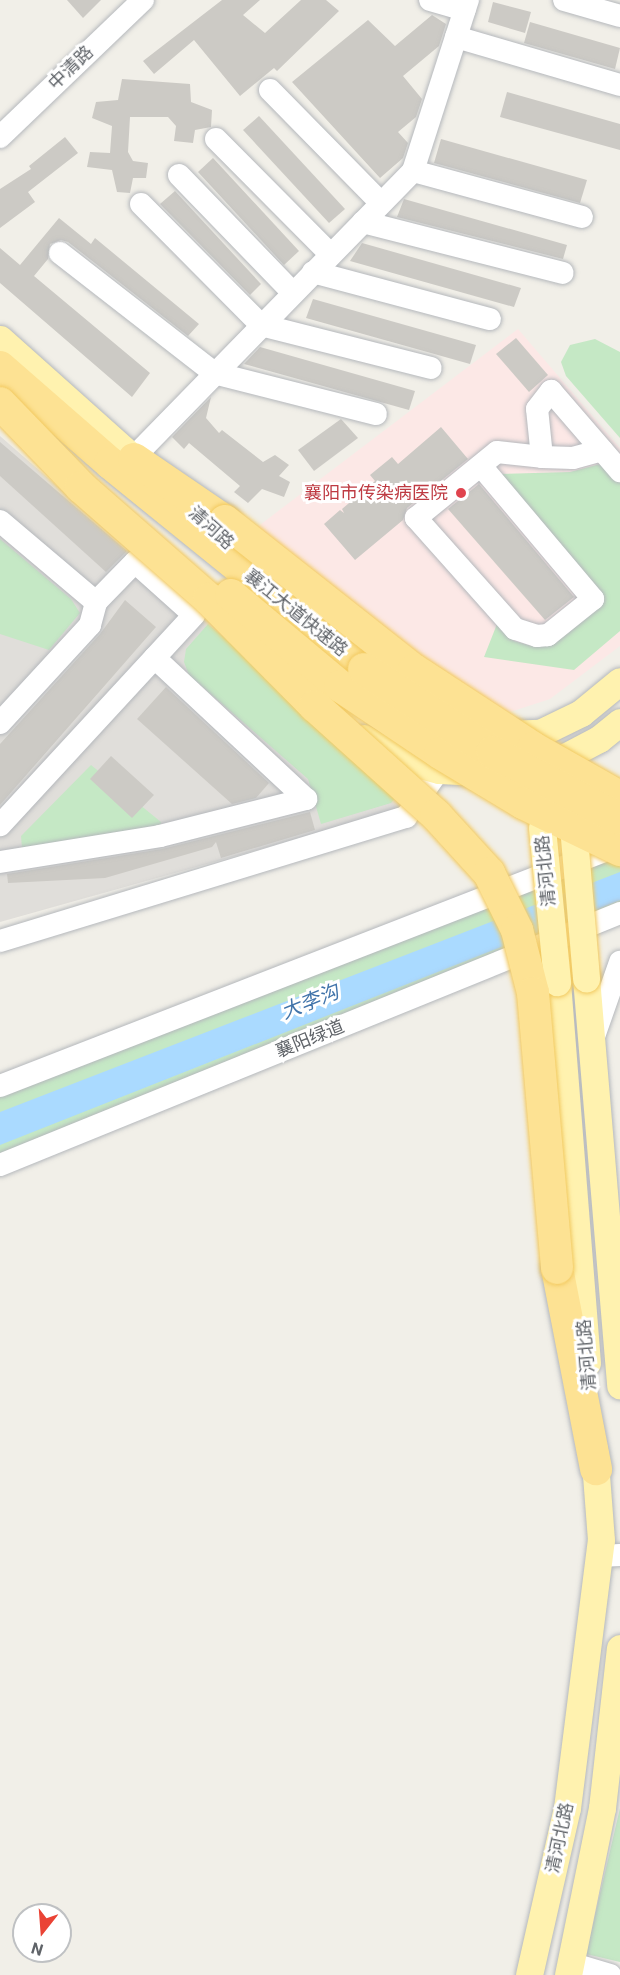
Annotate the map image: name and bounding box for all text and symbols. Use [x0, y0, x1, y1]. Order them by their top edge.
street label: 中清路 [44, 41, 98, 95]
place label: 襄阳市传染病医院 [304, 482, 448, 504]
marker: 襄阳市传染病医院 [452, 484, 470, 502]
street label: 清河路 [184, 502, 238, 554]
street label: 襄江大道快速路 [240, 565, 352, 661]
street label: 清河北路 [531, 834, 561, 908]
water label: 大李沟 [278, 980, 342, 1024]
street label: 襄阳绿道 [273, 1016, 347, 1062]
street label: 清河北路 [573, 1318, 601, 1392]
street label: 清河北路 [542, 1801, 578, 1875]
north arrow [12, 1903, 72, 1963]
text: N [29, 1938, 45, 1960]

